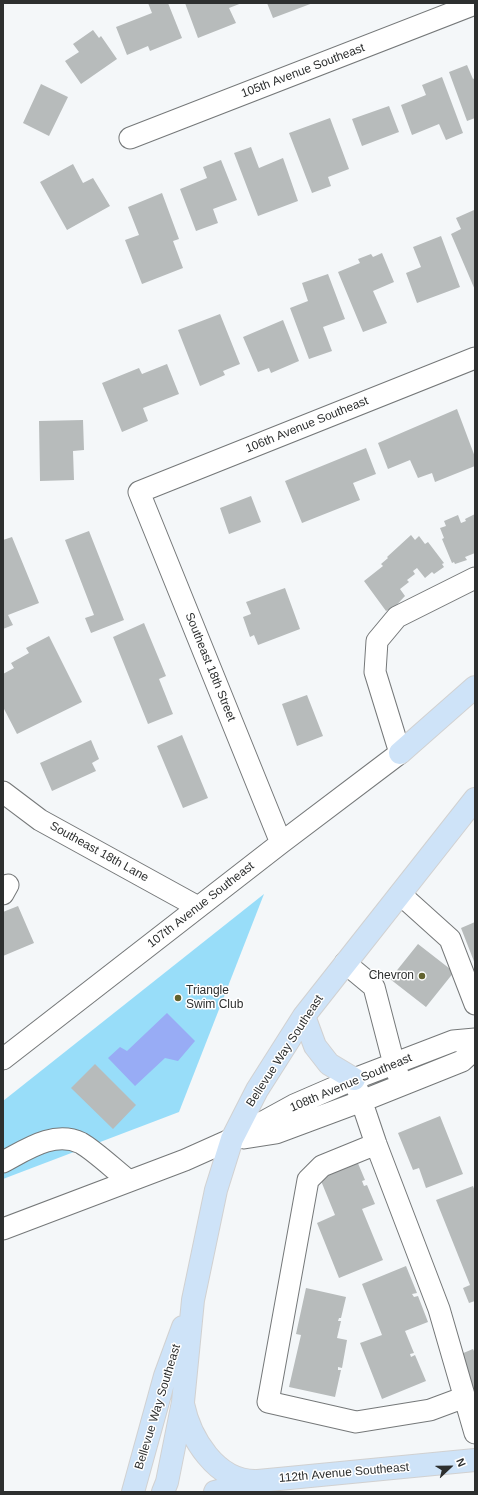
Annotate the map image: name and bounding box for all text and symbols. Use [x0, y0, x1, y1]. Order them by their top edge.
street label: 105th Avenue Southeast [239, 41, 367, 101]
street label: 106th Avenue Southeast [243, 394, 371, 456]
street label: Southeast 18th Street [182, 610, 238, 724]
street label: Southeast 18th Lane [47, 819, 151, 885]
street label: 107th Avenue Southeast [145, 859, 257, 951]
place label: Chevron [369, 969, 414, 983]
marker: Chevron [417, 971, 427, 981]
place label: Triangle Swim Club [186, 984, 243, 1012]
street label: Bellevue Way Southeast [243, 992, 327, 1110]
marker: Triangle Swim Club [173, 993, 183, 1003]
street label: 108th Avenue Southeast [288, 1051, 414, 1115]
street label: Bellevue Way Southeast [132, 1343, 184, 1471]
north arrow [430, 1447, 470, 1487]
text: N [454, 1457, 468, 1468]
street label: 112th Avenue Southeast [278, 1460, 410, 1486]

